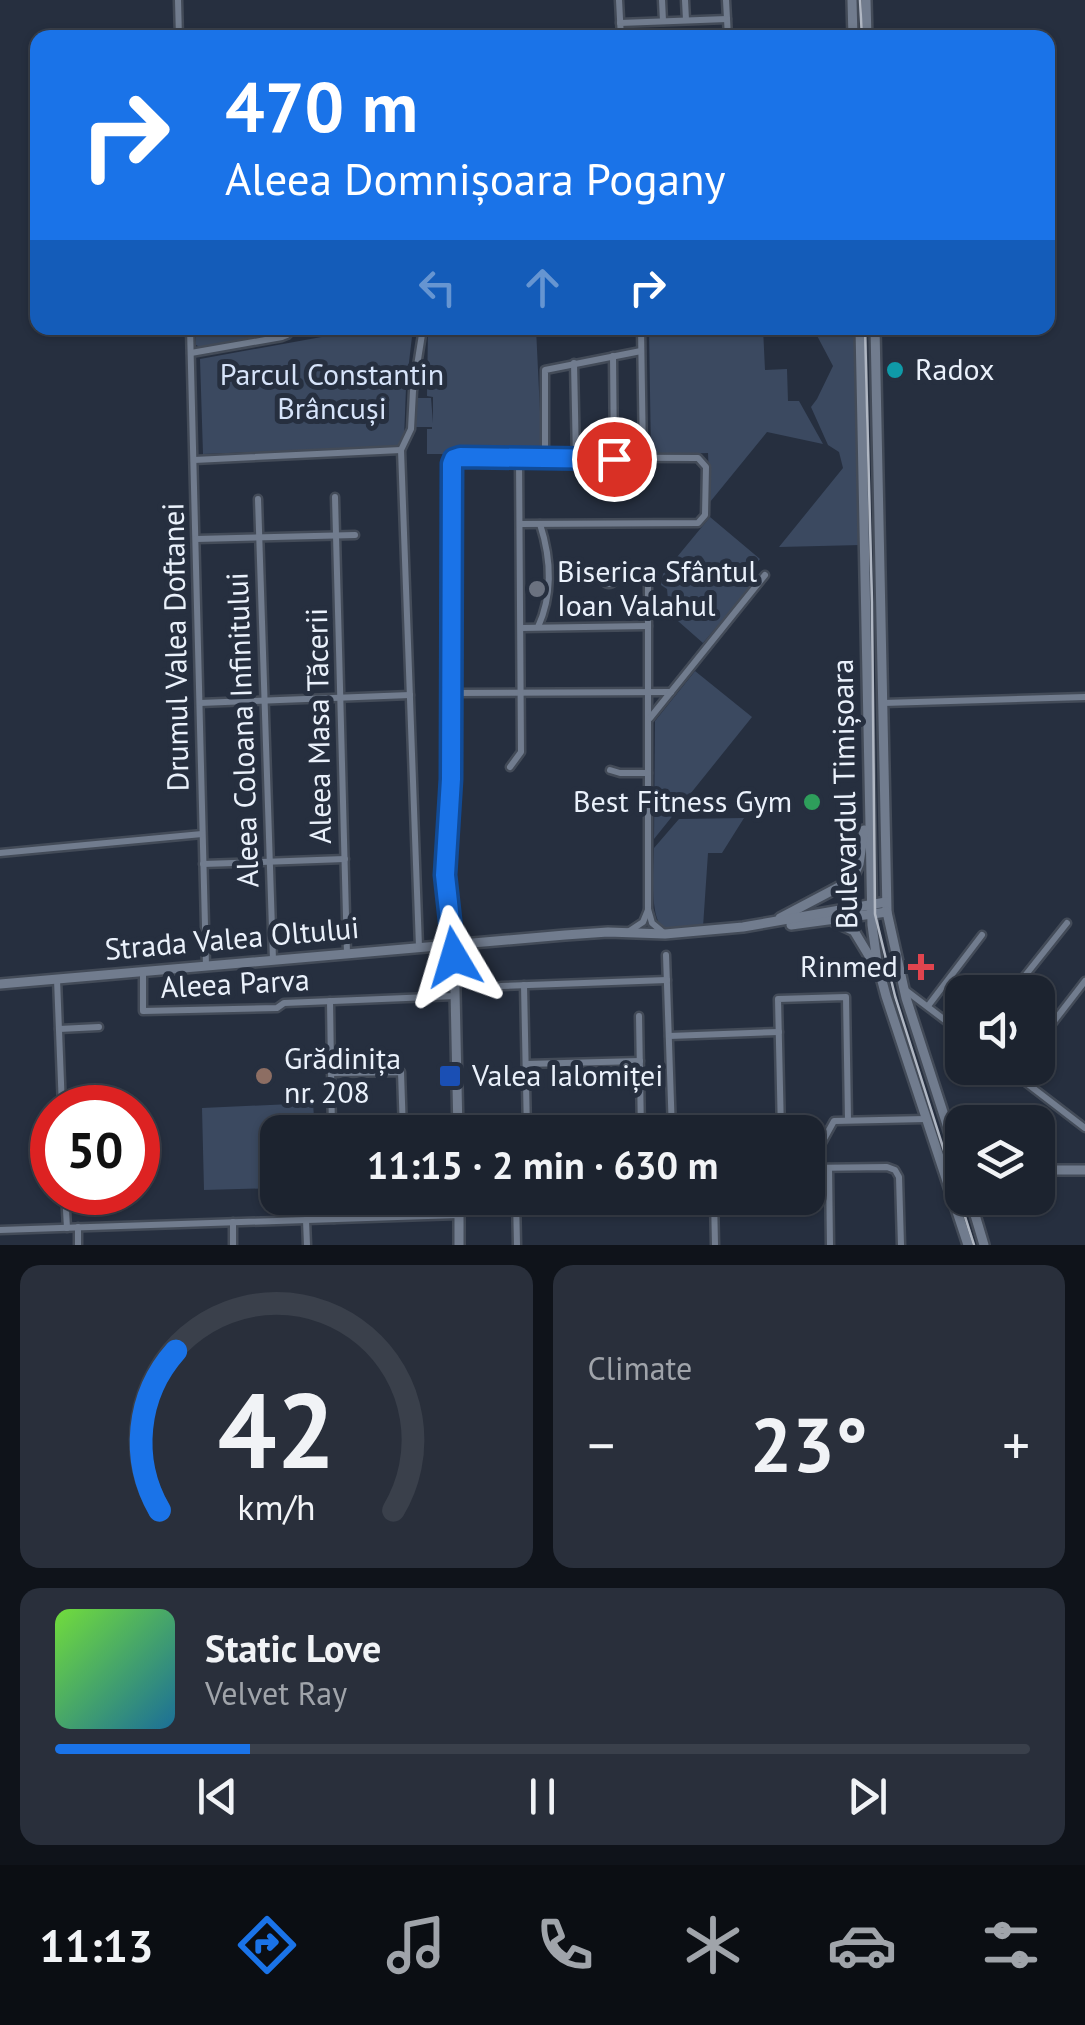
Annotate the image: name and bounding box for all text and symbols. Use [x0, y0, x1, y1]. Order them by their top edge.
text: 470 m [225, 61, 418, 151]
icon: right [60, 70, 190, 200]
text: Aleea Domnișoara Pogany [225, 149, 726, 207]
icon: left [410, 260, 465, 315]
icon: ahead [515, 260, 570, 315]
icon: right [620, 260, 675, 315]
place label: Radox [915, 349, 994, 388]
park label: Parcul Constantin Brâncuși [220, 354, 444, 427]
marker: Radox [884, 359, 906, 381]
pin [572, 417, 657, 502]
icon: arrive [587, 432, 642, 487]
street label: Drumul Valea Doftanei [152, 502, 197, 792]
place label: Biserica Sfântul Ioan Valahul [557, 551, 757, 624]
street label: Aleea Coloana Infinitului [217, 572, 266, 888]
marker: Biserica Sfântul Ioan Valahul [526, 578, 548, 600]
street label: Aleea Masa Tăcerii [296, 608, 339, 844]
street label: Bulevardul Timișoara [822, 658, 865, 930]
place label: Best Fitness Gym [573, 781, 792, 820]
marker: Best Fitness Gym [801, 791, 823, 813]
position arrow [402, 905, 506, 1009]
street label: Strada Valea Oltului [103, 907, 361, 968]
place label: Rinmed [800, 946, 898, 985]
marker: Rinmed [908, 954, 934, 980]
street label: Aleea Parva [159, 959, 311, 1006]
map controls [945, 975, 1055, 1215]
button: sound [945, 975, 1055, 1085]
place label: Grădinița nr. 208 [284, 1038, 401, 1111]
place label: Valea Ialomiței [471, 1055, 663, 1094]
marker: Valea Ialomiței [437, 1063, 463, 1089]
marker: Grădinița nr. 208 [253, 1065, 275, 1087]
speed limit sign: 50 [30, 1085, 160, 1215]
button: layers [945, 1105, 1055, 1215]
text: 11:15 · 2 min · 630 m [367, 1140, 718, 1189]
text: Climate [588, 1347, 692, 1389]
text: 42 [217, 1362, 335, 1497]
text: 23° [750, 1396, 868, 1493]
text: − [588, 1409, 615, 1480]
text: + [1002, 1409, 1030, 1480]
text: km/h [237, 1484, 315, 1530]
text: Static Love [205, 1623, 381, 1672]
text: Velvet Ray [205, 1672, 347, 1714]
icon: previous [190, 1769, 245, 1824]
icon: pause [515, 1769, 570, 1824]
icon: next [840, 1769, 895, 1824]
icon: directions [232, 1910, 302, 1980]
icon: music [381, 1910, 451, 1980]
icon: phone [530, 1910, 600, 1980]
icon: climate [678, 1910, 748, 1980]
icon: car [827, 1910, 897, 1980]
icon: filters [976, 1910, 1046, 1980]
text: 11:13 [39, 1916, 154, 1974]

